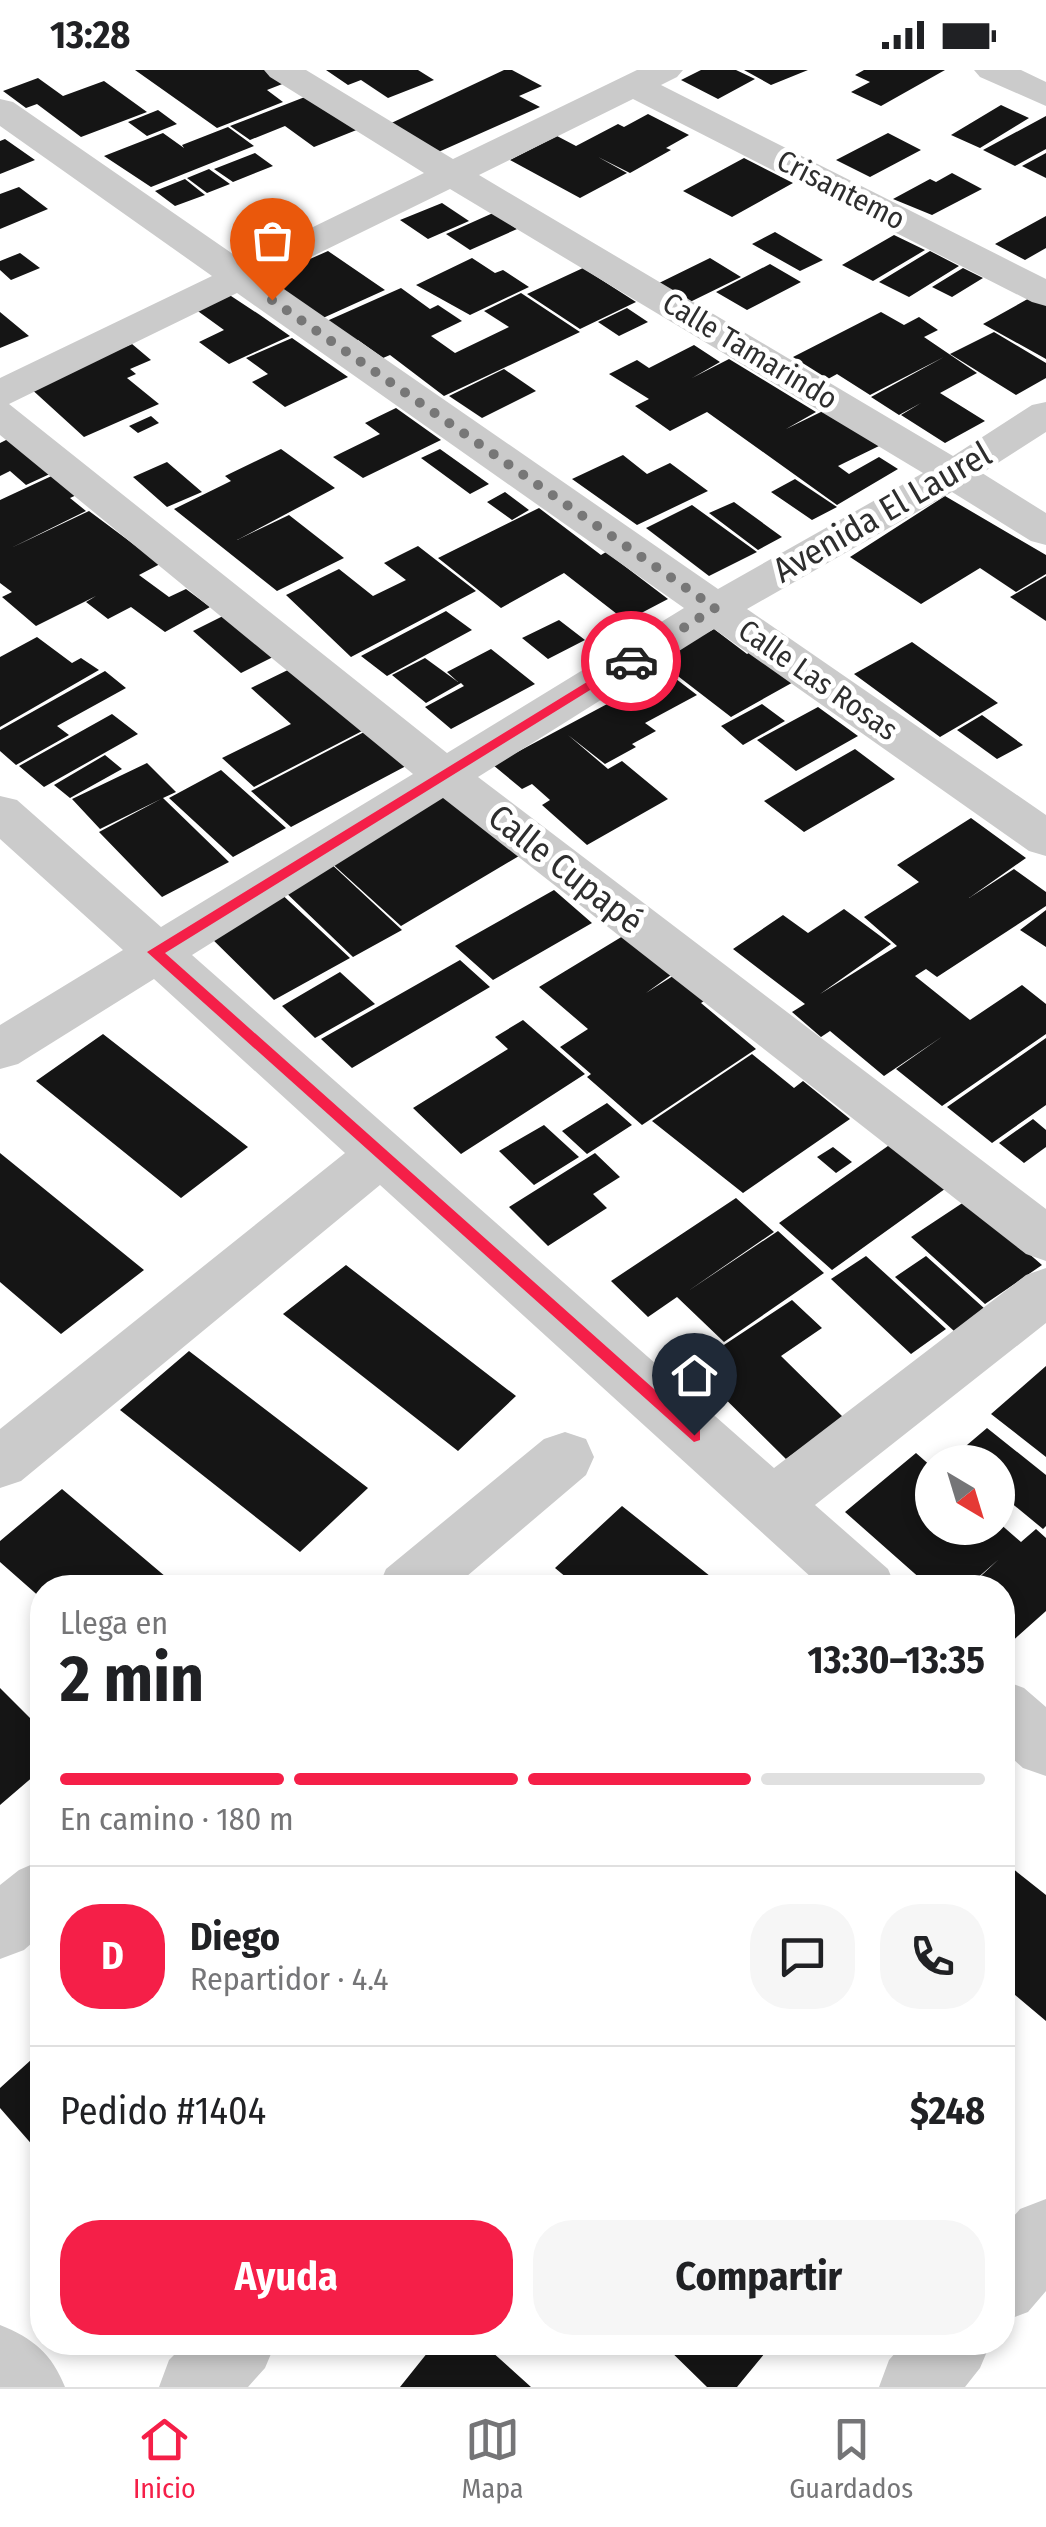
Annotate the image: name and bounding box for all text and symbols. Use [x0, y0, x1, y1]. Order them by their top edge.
text: 13:28 [50, 12, 130, 58]
street label: Crisantemo [771, 142, 911, 238]
pin [230, 198, 315, 301]
icon: bag [245, 213, 300, 268]
street label: Calle Tamarindo [656, 285, 844, 417]
street label: Avenida El Laurel [766, 433, 998, 591]
courier [581, 611, 681, 711]
street label: Calle Las Rosas [732, 612, 904, 748]
icon: car [604, 634, 659, 689]
street label: Calle Cupapé [480, 796, 652, 942]
pin [652, 1333, 737, 1436]
icon: home [667, 1348, 722, 1403]
north arrow [915, 1445, 1015, 1545]
map controls [915, 1445, 1015, 1545]
text: Llega en [60, 1604, 168, 1642]
text: 13:30–13:35 [808, 1637, 985, 1683]
text: 2 min [60, 1640, 204, 1718]
text: En camino · 180 m [60, 1800, 294, 1838]
button: chat [750, 1904, 855, 2009]
button: phone [880, 1904, 985, 2009]
text: Diego [190, 1914, 280, 1960]
text: D [101, 1933, 124, 1979]
text: Repartidor · 4.4 [190, 1960, 389, 1998]
text: Pedido #1404 [60, 2088, 266, 2134]
text: $248 [910, 2088, 985, 2134]
button: Ayuda [60, 2220, 513, 2335]
button: Compartir [533, 2220, 985, 2335]
tab: Inicio [133, 2412, 196, 2505]
tab: Mapa [462, 2412, 524, 2505]
tab: Guardados [789, 2412, 913, 2505]

